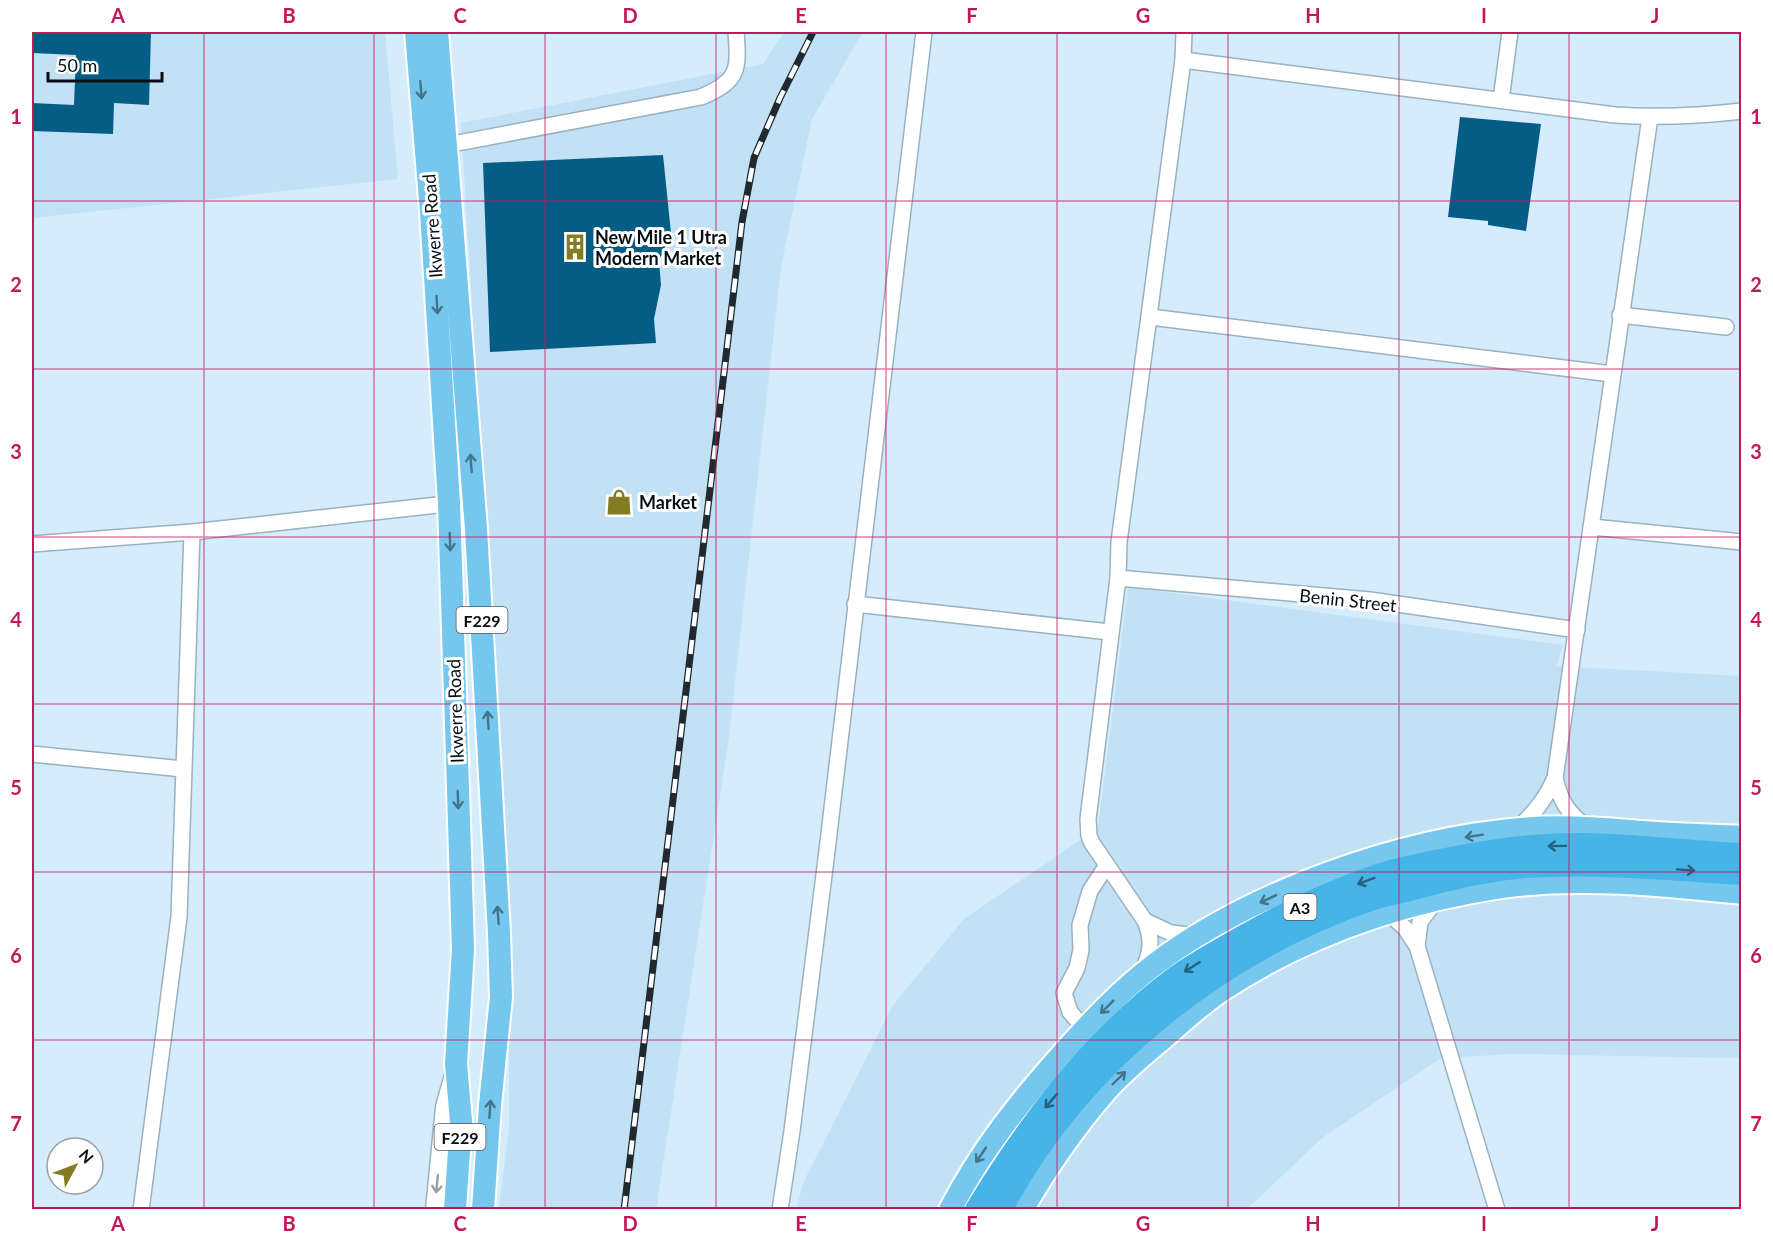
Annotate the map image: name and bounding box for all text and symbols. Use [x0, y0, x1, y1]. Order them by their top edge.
text: A [110, 3, 125, 27]
text: B [282, 3, 296, 27]
text: C [453, 3, 467, 27]
text: D [622, 3, 638, 27]
text: E [795, 3, 807, 27]
text: F [966, 3, 978, 27]
text: G [1136, 3, 1150, 27]
text: H [1305, 3, 1321, 27]
text: I [1481, 3, 1487, 27]
text: J [1651, 3, 1659, 27]
scale bar [48, 45, 162, 83]
text: 50 m [57, 54, 97, 76]
one-way arrow [416, 79, 427, 99]
text: 1 [10, 104, 22, 128]
text: 1 [1750, 104, 1762, 128]
street label: Ikwerre Road [417, 173, 447, 279]
place label: New Mile 1 Utra Modern Market [595, 226, 727, 269]
building icon: New Mile 1 Utra Modern Market [560, 232, 590, 262]
text: 2 [10, 272, 22, 296]
text: 2 [1750, 272, 1762, 296]
one-way arrow [431, 295, 442, 315]
text: 3 [10, 439, 22, 463]
text: 3 [1750, 439, 1762, 463]
one-way arrow [465, 453, 476, 473]
shop icon: Market [604, 487, 634, 517]
place label: Market [639, 491, 697, 513]
one-way arrow [445, 531, 456, 551]
street label: Benin Street [1298, 584, 1398, 616]
text: 4 [10, 607, 22, 631]
road number: F229 [456, 607, 508, 633]
text: 4 [1750, 607, 1762, 631]
street label: Ikwerre Road [442, 658, 468, 764]
one-way arrow [482, 711, 493, 731]
text: 5 [10, 775, 22, 799]
text: 5 [1750, 775, 1762, 799]
one-way arrow [452, 789, 463, 809]
one-way arrow [1465, 831, 1484, 842]
one-way arrow [1548, 840, 1568, 852]
one-way arrow [1676, 864, 1696, 875]
one-way arrow [1357, 876, 1376, 887]
one-way arrow [1260, 894, 1278, 906]
road number: A3 [1284, 894, 1316, 920]
one-way arrow [492, 905, 503, 925]
text: 6 [10, 943, 22, 967]
text: 6 [1750, 943, 1762, 967]
one-way arrow [1184, 962, 1201, 974]
one-way arrow [1100, 999, 1114, 1014]
one-way arrow [1111, 1071, 1126, 1086]
one-way arrow [1045, 1093, 1058, 1109]
one-way arrow [484, 1100, 495, 1120]
text: 7 [10, 1111, 22, 1135]
text: 7 [1750, 1111, 1762, 1135]
road number: F229 [434, 1124, 486, 1150]
north arrow [45, 1136, 105, 1196]
text: N [75, 1145, 98, 1167]
one-way arrow [975, 1147, 987, 1163]
one-way arrow [431, 1174, 442, 1194]
text: A [110, 1211, 125, 1235]
text: B [282, 1211, 296, 1235]
text: C [453, 1211, 467, 1235]
text: D [622, 1211, 638, 1235]
text: E [795, 1211, 807, 1235]
text: F [966, 1211, 978, 1235]
text: G [1136, 1211, 1150, 1235]
text: H [1305, 1211, 1321, 1235]
text: I [1481, 1211, 1487, 1235]
text: J [1651, 1211, 1659, 1235]

